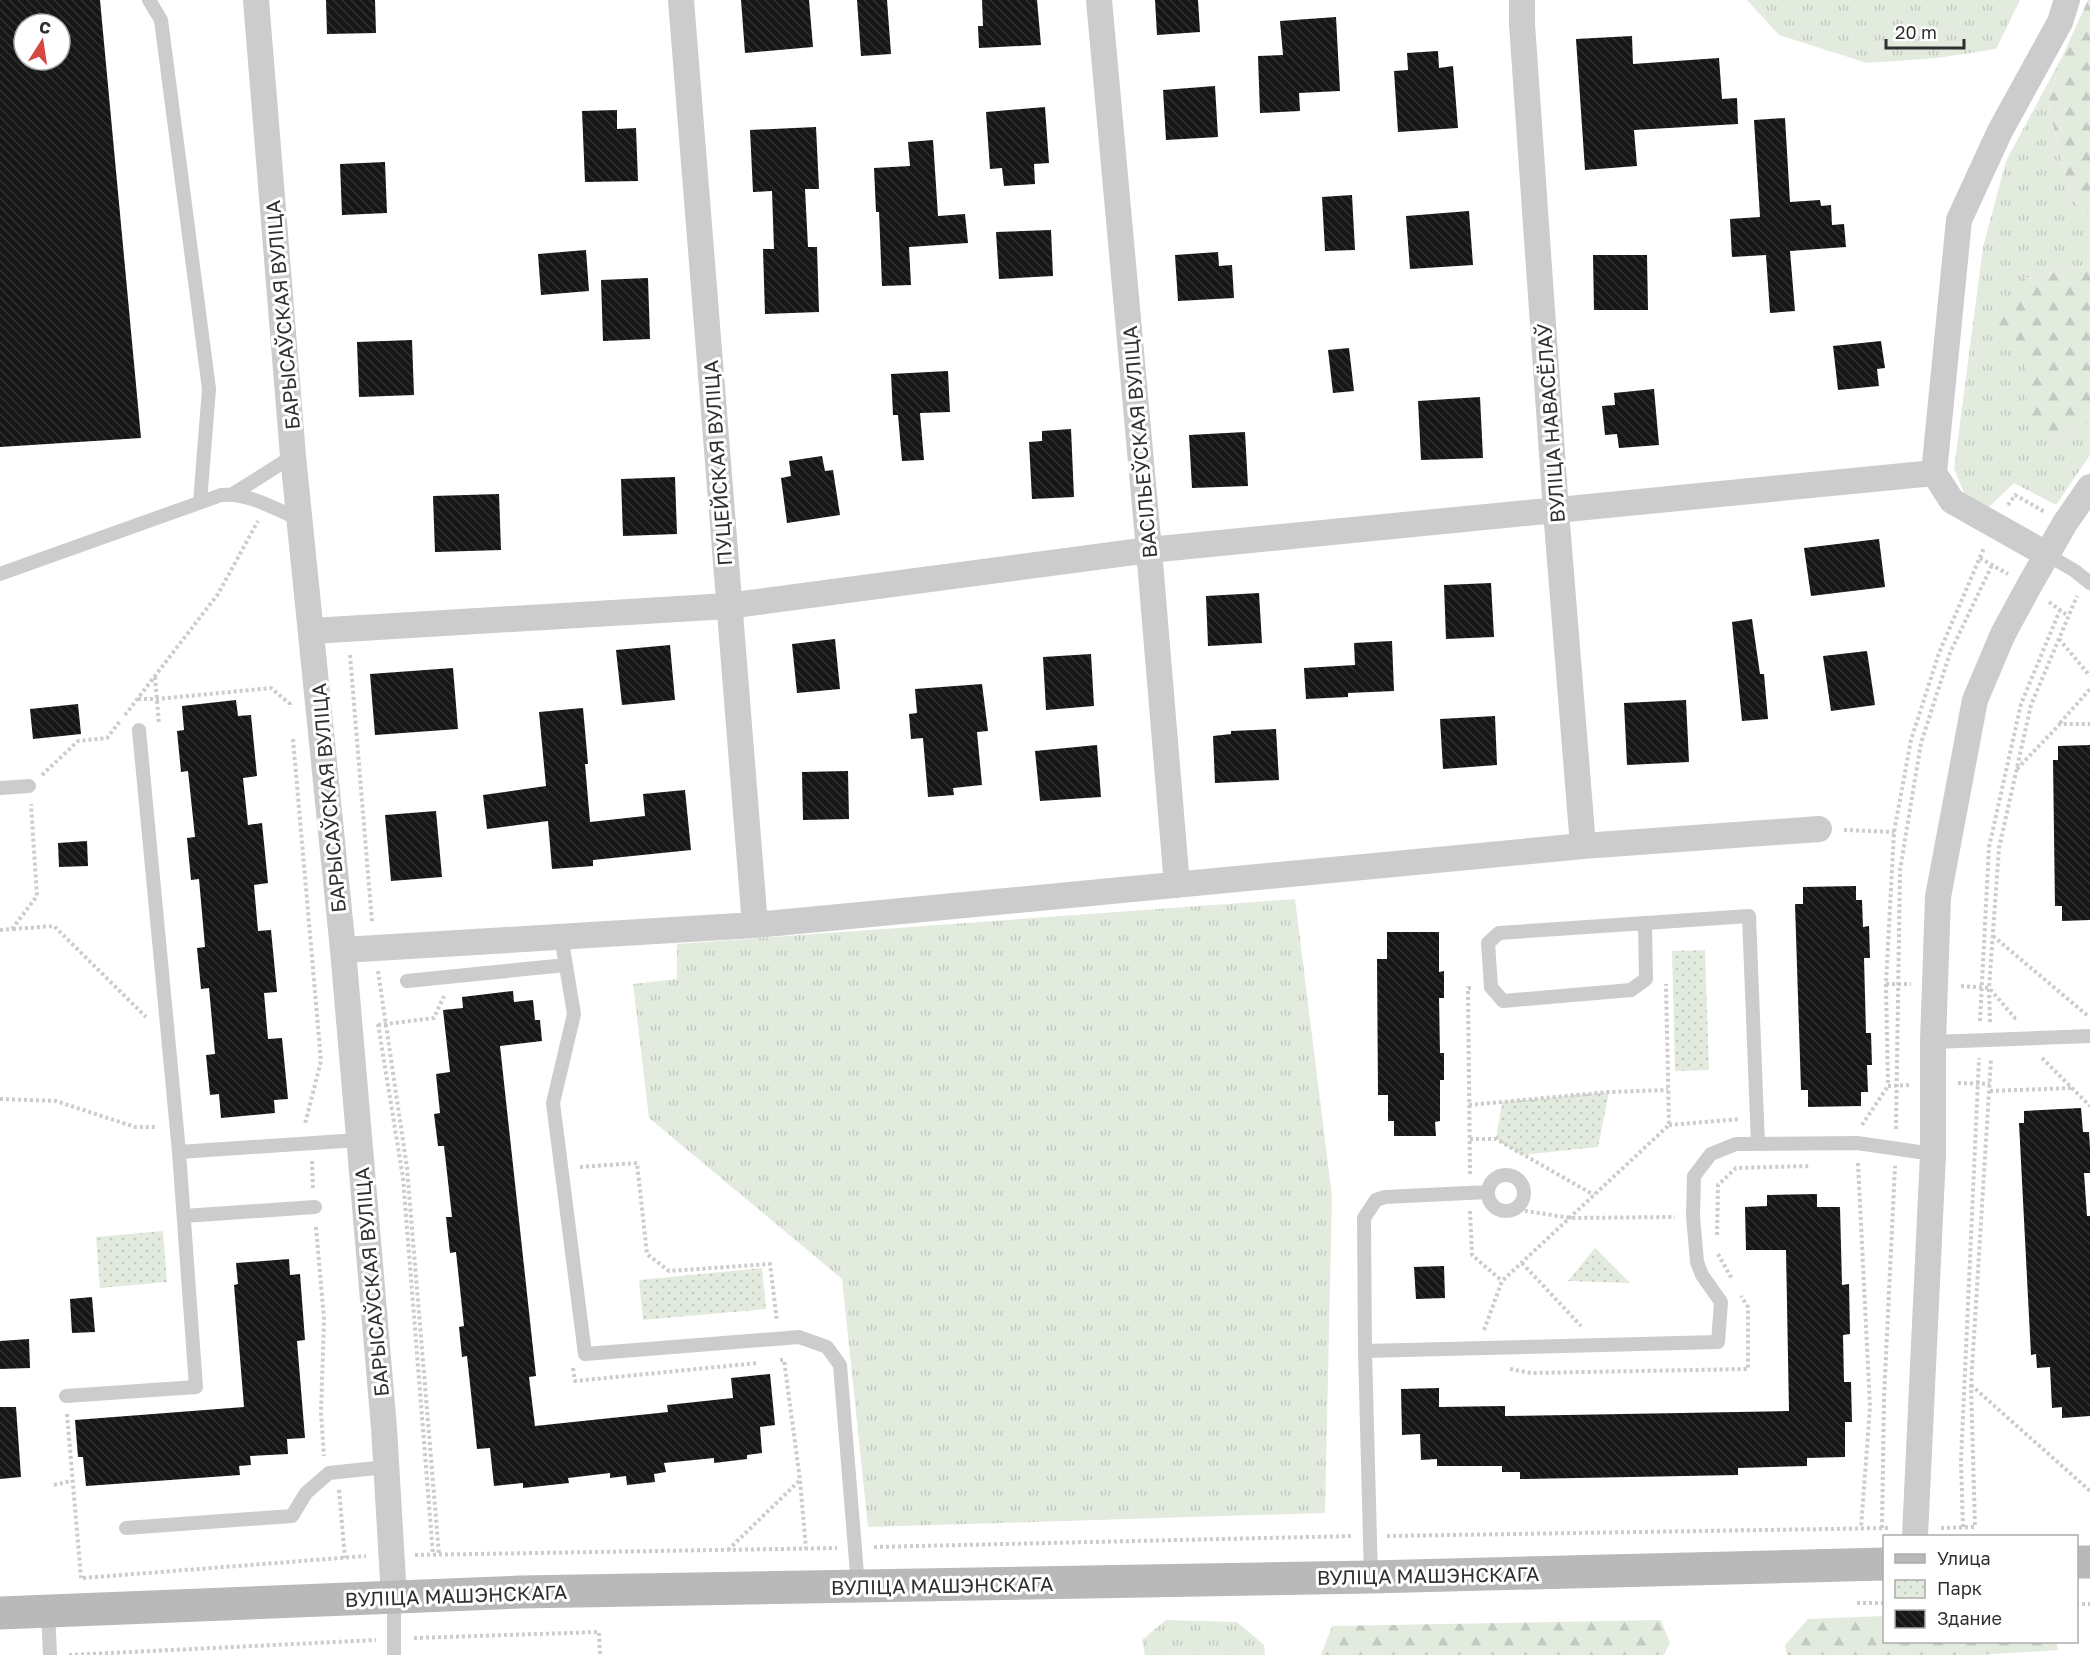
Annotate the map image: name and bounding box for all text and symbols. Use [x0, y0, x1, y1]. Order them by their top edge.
north arrow [12, 12, 72, 72]
scale bar [1886, 12, 1964, 50]
text: С [37, 16, 53, 38]
text: 20 m [1895, 21, 1937, 43]
street label: БАРЫСАЎСКАЯ ВУЛІЦА [260, 199, 304, 431]
street label: ВУЛІЦА НАВАСЁЛАЎ [1531, 322, 1569, 524]
street label: ВАСІЛЬЕЎСКАЯ ВУЛІЦА [1117, 325, 1161, 559]
street label: ПУЦЕЙСКАЯ ВУЛІЦА [698, 359, 736, 567]
street label: БАРЫСАЎСКАЯ ВУЛІЦА [306, 682, 350, 914]
street label: БАРЫСАЎСКАЯ ВУЛІЦА [349, 1166, 393, 1398]
legend [1883, 1535, 2078, 1643]
text: Улица [1937, 1547, 1991, 1569]
street label: ВУЛІЦА МАШЭНСКАГА [1317, 1561, 1539, 1589]
street label: ВУЛІЦА МАШЭНСКАГА [831, 1571, 1053, 1599]
text: Парк [1937, 1577, 1982, 1599]
street label: ВУЛІЦА МАШЭНСКАГА [344, 1579, 568, 1611]
text: Здание [1937, 1607, 2002, 1629]

